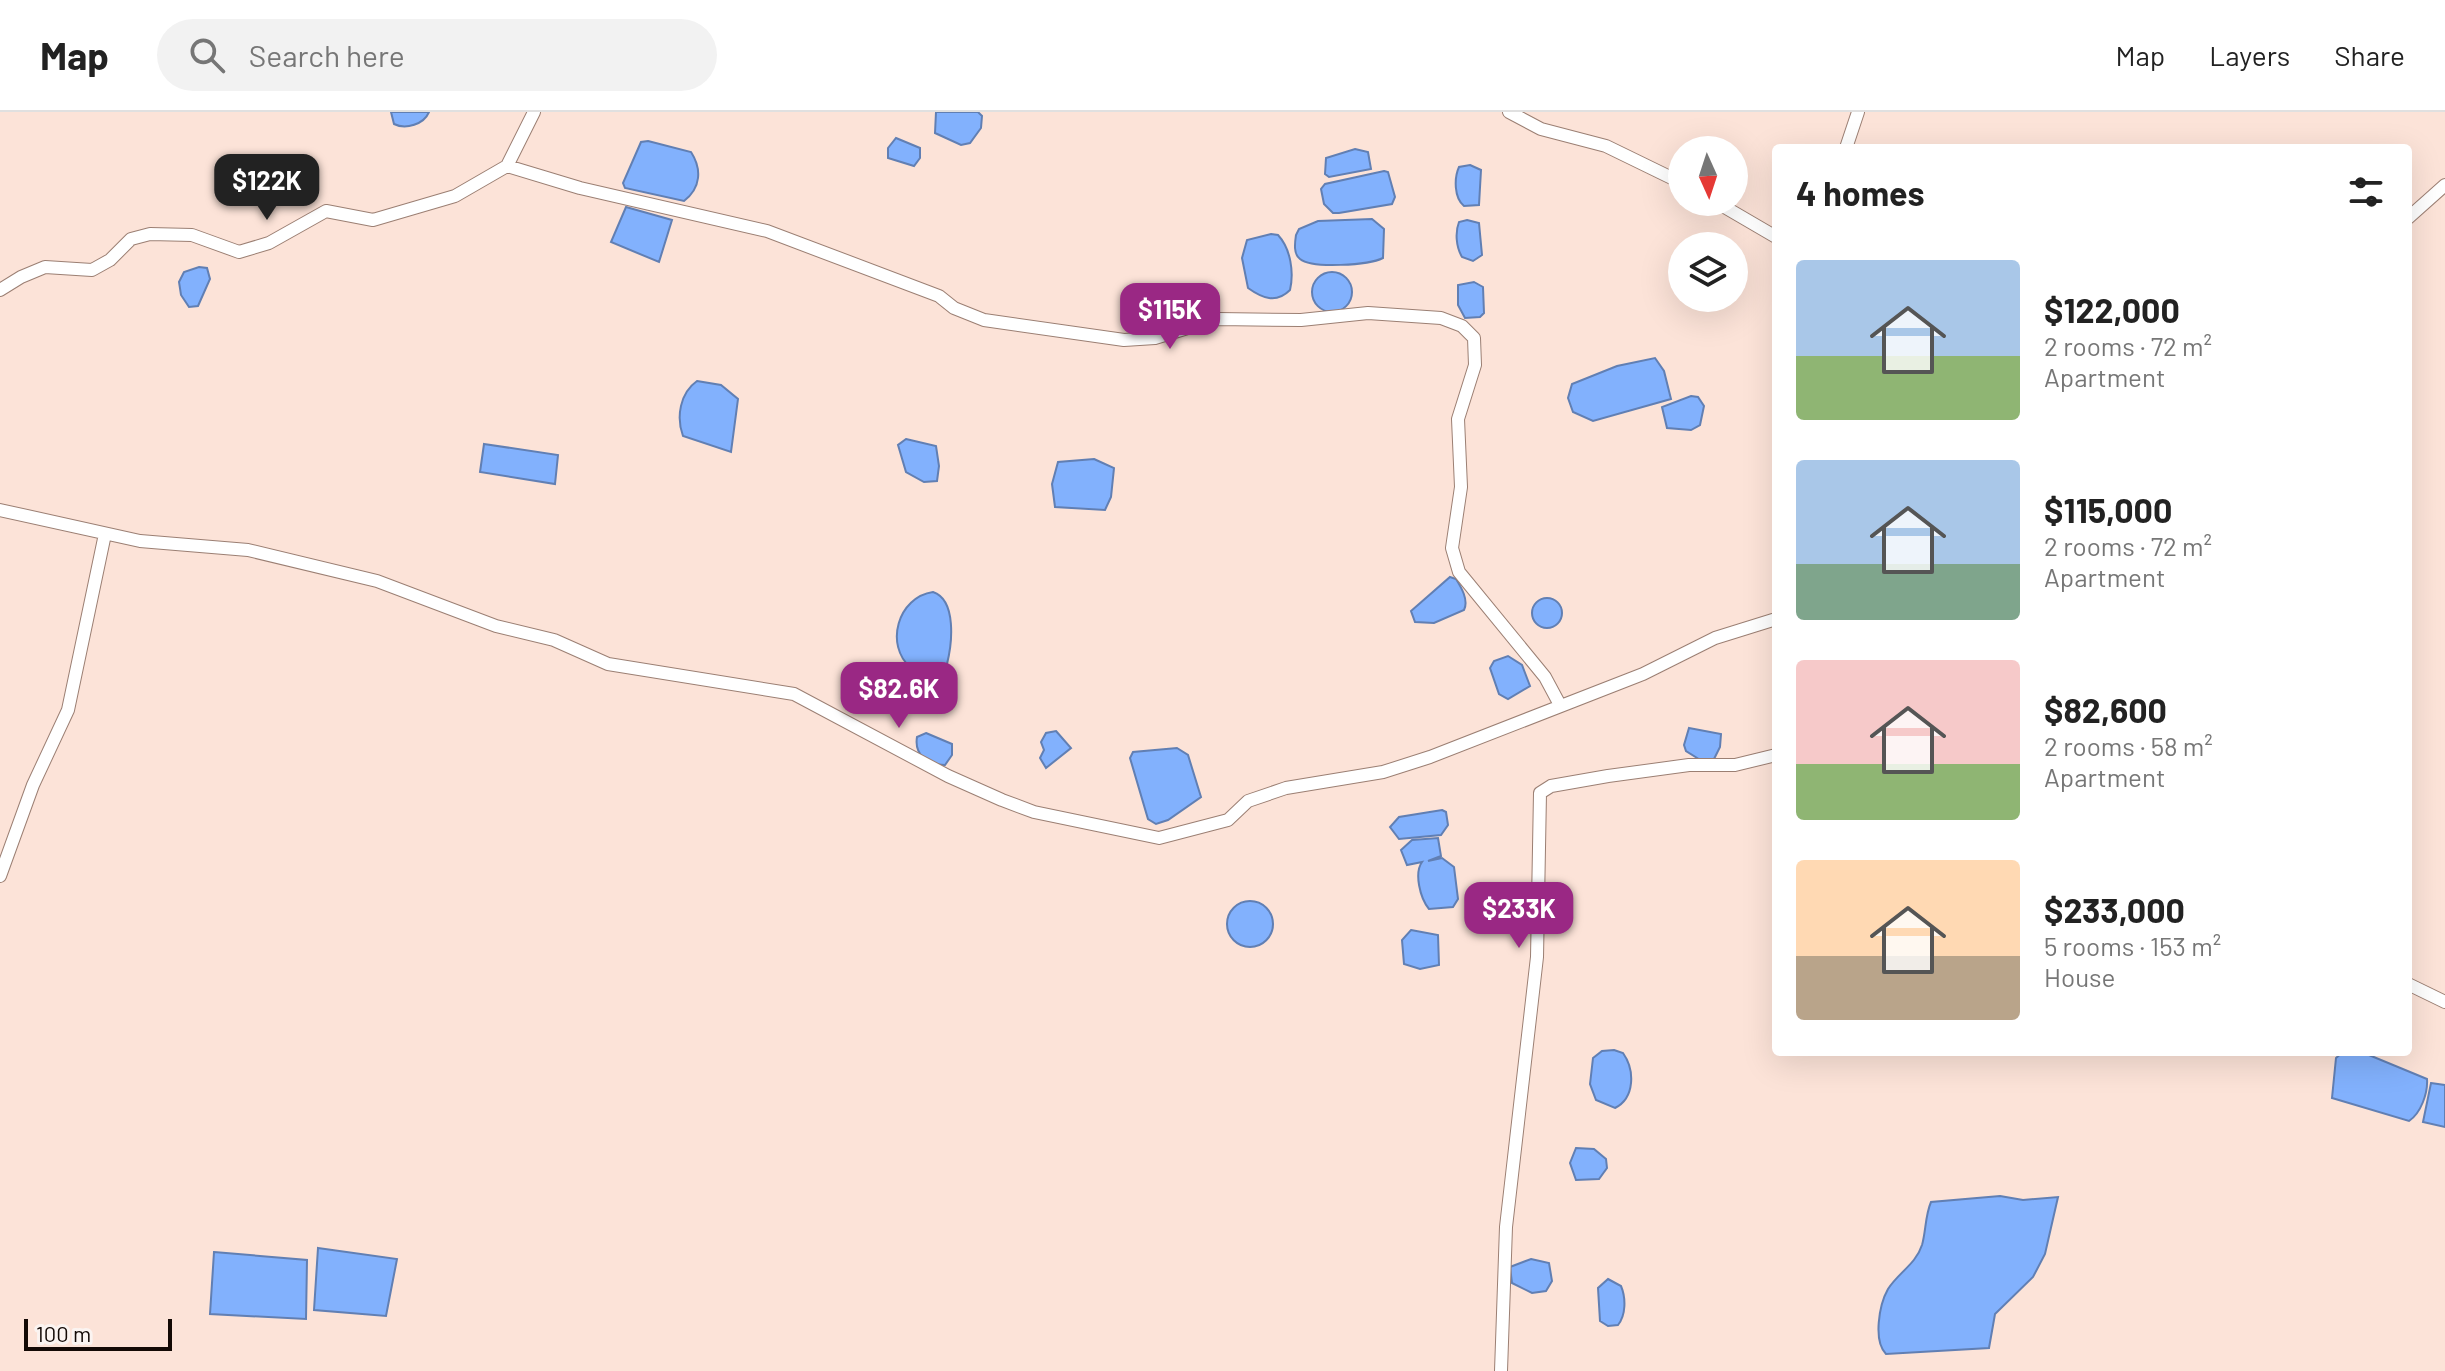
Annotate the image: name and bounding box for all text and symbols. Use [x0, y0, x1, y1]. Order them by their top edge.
search box [157, 19, 717, 91]
text: Map [40, 32, 109, 78]
icon: search [185, 33, 229, 77]
text: Search here [249, 37, 405, 73]
text: Map [2115, 38, 2165, 72]
text: Layers [2209, 38, 2290, 72]
text: Share [2334, 38, 2405, 72]
north arrow [1668, 136, 1748, 216]
map controls [1668, 136, 1748, 312]
pin: $122K [211, 154, 323, 222]
text: $122K [232, 164, 302, 195]
icon: filters [2344, 170, 2388, 214]
text: 4 homes [1796, 172, 1925, 213]
button: layers [1668, 232, 1748, 312]
pin: $115K [1114, 283, 1226, 351]
text: $122,000 [2044, 289, 2180, 330]
icon: home [1860, 292, 1956, 388]
text: $115K [1138, 293, 1202, 324]
text: 2 rooms · 72 m² [2044, 330, 2212, 361]
text: Apartment [2044, 361, 2165, 392]
text: $115,000 [2044, 489, 2172, 530]
icon: home [1860, 492, 1956, 588]
text: 2 rooms · 72 m² [2044, 530, 2212, 561]
text: Apartment [2044, 561, 2165, 592]
pin: $82.6K [834, 662, 964, 730]
text: $82.6K [859, 672, 939, 703]
text: $82,600 [2044, 689, 2167, 730]
icon: home [1860, 692, 1956, 788]
text: 2 rooms · 58 m² [2044, 730, 2213, 761]
text: Apartment [2044, 761, 2165, 792]
pin: $233K [1463, 882, 1575, 950]
text: $233,000 [2044, 889, 2185, 930]
text: $233K [1482, 892, 1556, 923]
icon: home [1860, 892, 1956, 988]
text: 5 rooms · 153 m² [2044, 930, 2221, 961]
text: House [2044, 961, 2115, 992]
scale bar [24, 1315, 172, 1351]
text: 100 m [36, 1320, 91, 1346]

